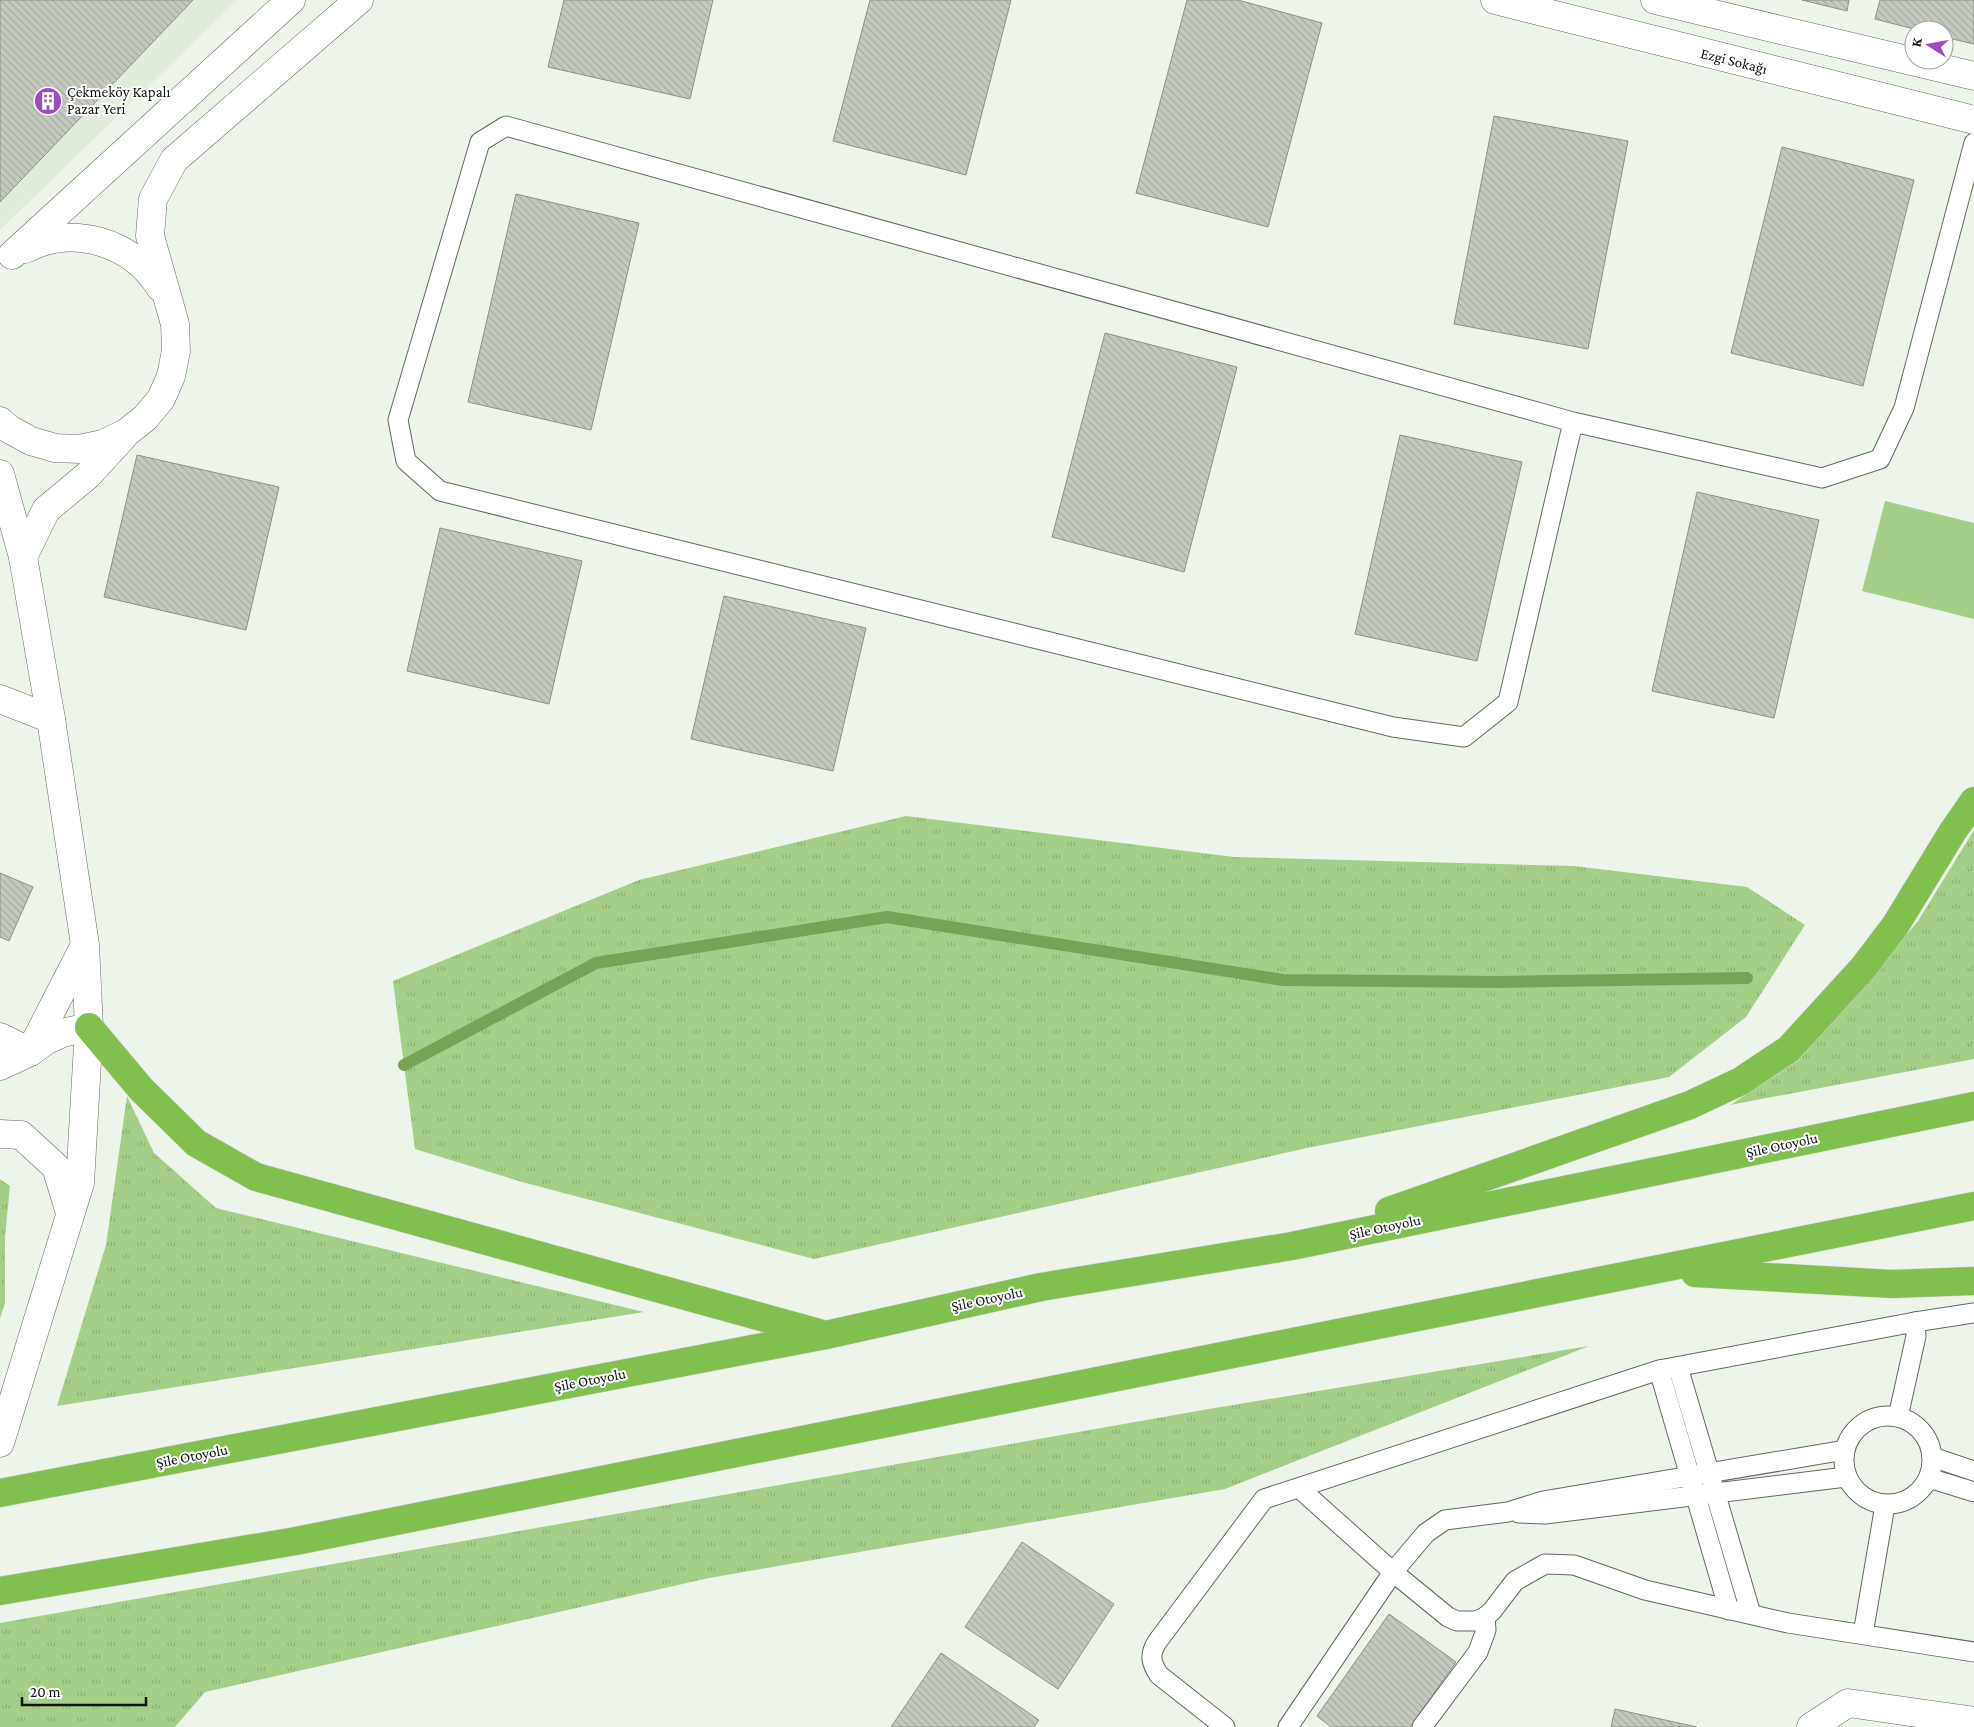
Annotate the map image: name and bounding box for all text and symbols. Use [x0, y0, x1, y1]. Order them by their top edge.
north arrow [1904, 20, 1954, 70]
text: K [1908, 36, 1925, 48]
street label: Ezgi Sokağı [1699, 45, 1769, 78]
place label: Çekmeköy Kapalı Pazar Yeri [67, 84, 171, 117]
building icon: Çekmeköy Kapalı Pazar Yeri [33, 86, 63, 116]
street label: Şile Otoyolu [1745, 1130, 1819, 1161]
street label: Şile Otoyolu [1348, 1212, 1422, 1243]
street label: Şile Otoyolu [950, 1284, 1024, 1315]
street label: Şile Otoyolu [553, 1365, 627, 1396]
street label: Şile Otoyolu [155, 1441, 229, 1472]
scale bar [22, 1674, 146, 1706]
text: 20 m [30, 1684, 61, 1700]

